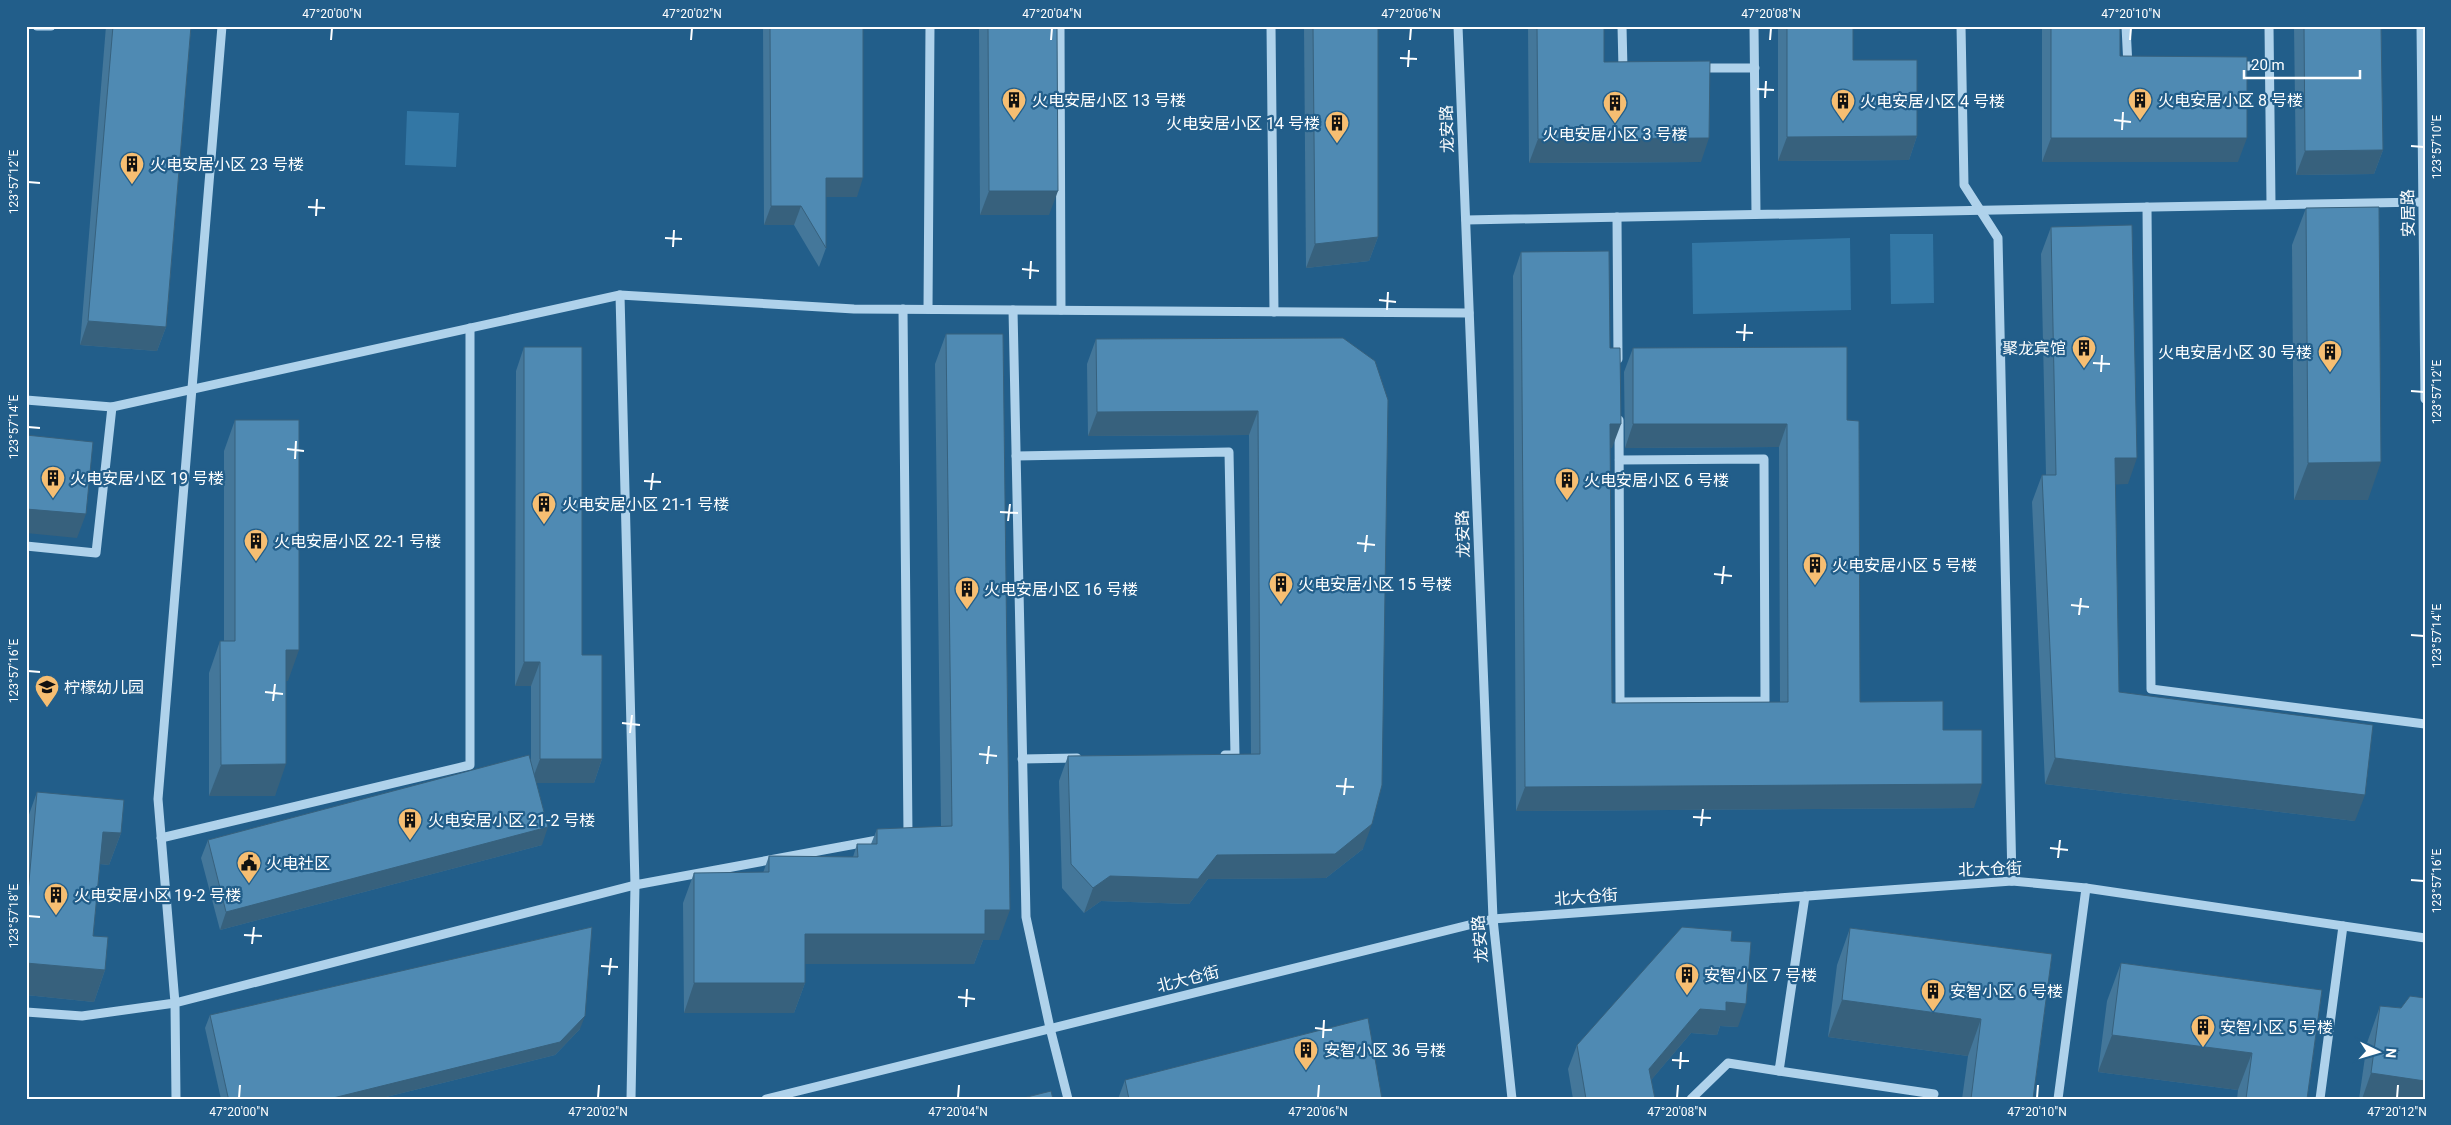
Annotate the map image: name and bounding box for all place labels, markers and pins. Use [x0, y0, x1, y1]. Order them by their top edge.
building icon: 火电安居小区 13 号楼 [1001, 87, 1027, 121]
building icon: 火电安居小区 8 号楼 [2127, 87, 2153, 121]
building icon: 火电安居小区 4 号楼 [1830, 88, 1856, 122]
building icon: 火电安居小区 3 号楼 [1602, 90, 1628, 124]
place label: 火电安居小区 13 号楼 [1032, 91, 1186, 110]
place label: 火电安居小区 8 号楼 [2158, 91, 2303, 110]
place label: 火电安居小区 4 号楼 [1860, 92, 2005, 111]
building icon: 火电安居小区 14 号楼 [1324, 110, 1350, 144]
place label: 火电安居小区 14 号楼 [1166, 114, 1320, 133]
place label: 火电安居小区 3 号楼 [1543, 125, 1687, 144]
building icon: 火电安居小区 23 号楼 [119, 151, 145, 185]
place label: 火电安居小区 23 号楼 [150, 155, 304, 174]
building icon: 聚龙宾馆 [2071, 335, 2097, 369]
place label: 聚龙宾馆 [2002, 339, 2066, 358]
building icon: 火电安居小区 30 号楼 [2317, 339, 2343, 373]
place label: 火电安居小区 30 号楼 [2158, 343, 2312, 362]
building icon: 火电安居小区 19 号楼 [40, 465, 66, 499]
building icon: 火电安居小区 6 号楼 [1554, 467, 1580, 501]
place label: 火电安居小区 19 号楼 [70, 469, 224, 488]
place label: 火电安居小区 6 号楼 [1584, 471, 1729, 490]
building icon: 火电安居小区 21-1 号楼 [531, 491, 557, 525]
place label: 火电安居小区 21-1 号楼 [562, 495, 729, 514]
building icon: 火电安居小区 22-1 号楼 [243, 528, 269, 562]
place label: 火电安居小区 22-1 号楼 [274, 532, 441, 551]
building icon: 火电安居小区 5 号楼 [1802, 552, 1828, 586]
place label: 火电安居小区 5 号楼 [1832, 556, 1977, 575]
building icon: 火电安居小区 15 号楼 [1268, 571, 1294, 605]
place label: 火电安居小区 15 号楼 [1298, 575, 1452, 594]
building icon: 火电安居小区 16 号楼 [954, 576, 980, 610]
place label: 火电安居小区 16 号楼 [984, 580, 1138, 599]
school or university icon: 柠檬幼儿园 [34, 674, 60, 708]
place label: 柠檬幼儿园 [64, 678, 144, 697]
building icon: 火电安居小区 21-2 号楼 [397, 807, 423, 841]
place label: 火电安居小区 21-2 号楼 [428, 811, 595, 830]
public building icon: 火电社区 [236, 850, 262, 884]
place label: 火电社区 [266, 854, 330, 873]
building icon: 火电安居小区 19-2 号楼 [43, 882, 69, 916]
place label: 火电安居小区 19-2 号楼 [74, 886, 241, 905]
building icon: 安智小区 7 号楼 [1674, 962, 1700, 996]
place label: 安智小区 7 号楼 [1704, 966, 1817, 985]
building icon: 安智小区 6 号楼 [1920, 978, 1946, 1012]
place label: 安智小区 6 号楼 [1950, 982, 2063, 1001]
building icon: 安智小区 5 号楼 [2190, 1014, 2216, 1048]
place label: 安智小区 5 号楼 [2220, 1018, 2333, 1037]
building icon: 安智小区 36 号楼 [1293, 1037, 1319, 1071]
place label: 安智小区 36 号楼 [1324, 1041, 1446, 1060]

